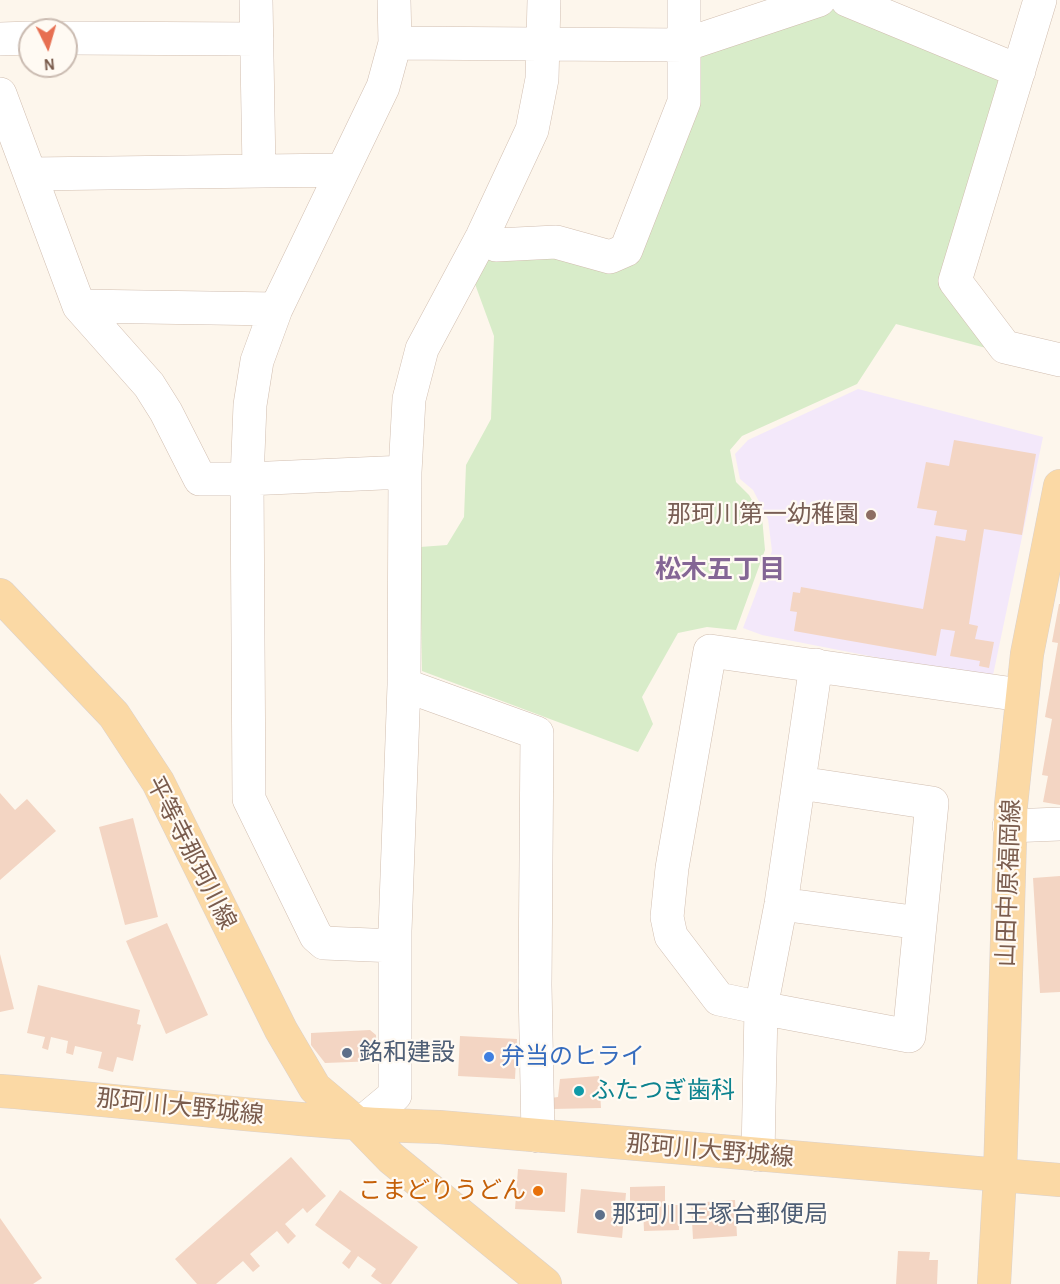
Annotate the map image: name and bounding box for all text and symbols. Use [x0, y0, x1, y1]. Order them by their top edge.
north arrow [18, 18, 78, 78]
text: N [43, 55, 56, 72]
place label: 那珂川第一幼稚園 [667, 501, 859, 529]
marker: 那珂川第一幼稚園 [864, 508, 878, 522]
district label: 松木五丁目 [655, 554, 785, 586]
street label: 平等寺那珂川線 [140, 772, 242, 934]
street label: 山田中原福岡線 [992, 799, 1026, 967]
place label: 銘和建設 [359, 1039, 455, 1067]
place label: 弁当のヒライ [501, 1043, 645, 1071]
marker: 銘和建設 [340, 1046, 354, 1060]
marker: 弁当のヒライ [482, 1050, 496, 1064]
place label: ふたつぎ歯科 [591, 1077, 735, 1105]
street label: 那珂川大野城線 [95, 1084, 265, 1130]
marker: ふたつぎ歯科 [572, 1084, 586, 1098]
street label: 那珂川大野城線 [625, 1129, 795, 1173]
place label: こまどりうどん [358, 1177, 526, 1205]
marker: こまどりうどん [531, 1184, 545, 1198]
place label: 那珂川王塚台郵便局 [612, 1201, 828, 1229]
marker: 那珂川王塚台郵便局 [593, 1208, 607, 1222]

